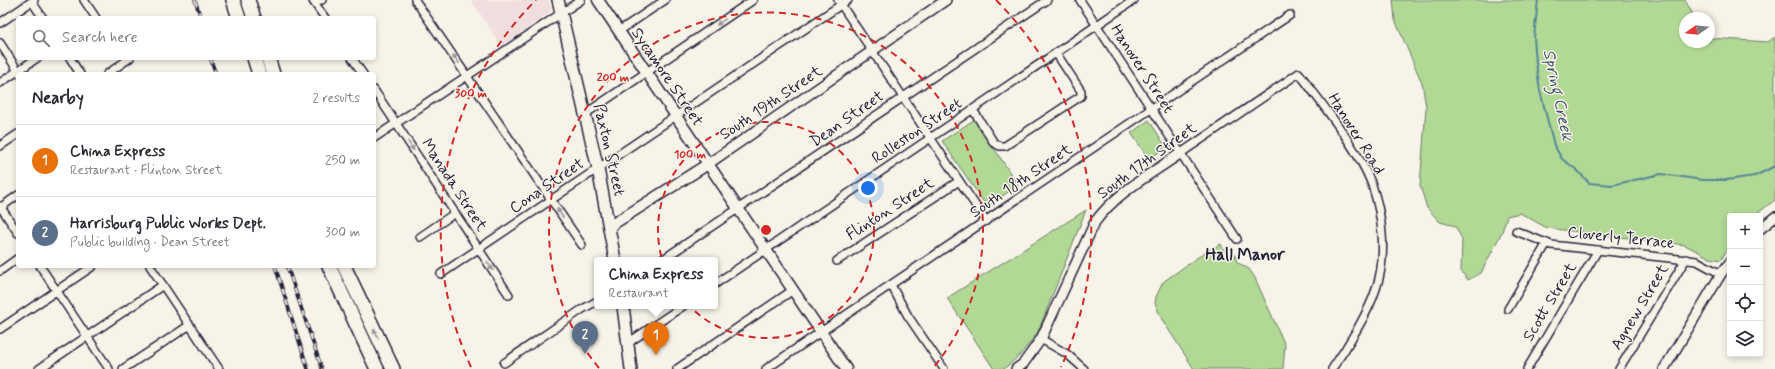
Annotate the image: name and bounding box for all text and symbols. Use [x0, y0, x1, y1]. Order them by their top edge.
north arrow [1679, 12, 1715, 48]
search box [16, 16, 376, 60]
one-way arrow [716, 18, 726, 26]
street label: Hanover Street [1105, 20, 1179, 118]
street label: Sycamore Street [626, 23, 708, 131]
icon: search [30, 27, 52, 49]
text: Search here [62, 28, 138, 48]
water label: Spring Creek [1536, 47, 1579, 145]
one-way arrow [452, 54, 460, 64]
street label: South 19th Street [716, 61, 827, 145]
text: 200 m [597, 70, 630, 86]
text: 300 m [455, 86, 488, 102]
street label: Dean Street [806, 86, 889, 152]
text: Nearby [32, 87, 84, 109]
street label: Hanover Road [1323, 89, 1389, 179]
text: 2 results [313, 90, 360, 107]
street label: Rolleston Street [868, 93, 966, 169]
street label: Paxton Street [588, 102, 630, 198]
street label: South 17th Street [1093, 118, 1201, 204]
street label: Manada Street [416, 135, 492, 236]
street label: South 18th Street [966, 139, 1077, 223]
one-way arrow [407, 141, 415, 151]
text: China Express [70, 142, 165, 162]
text: 100 m [674, 147, 707, 163]
text: 1 [42, 152, 48, 169]
text: 250 m [325, 152, 360, 169]
street label: Cona Street [506, 153, 589, 219]
text: Restaurant · Flinton Street [70, 162, 222, 179]
street label: Flinton Street [842, 172, 939, 245]
your location [858, 178, 878, 198]
one-way arrow [556, 208, 564, 218]
map controls [1727, 213, 1763, 357]
button: + [1727, 213, 1763, 249]
text: Harrisburg Public Works Dept. [70, 214, 266, 234]
street label: Cloverly Terrace [1566, 222, 1676, 254]
centre of rings [759, 223, 773, 237]
text: 2 [42, 224, 48, 241]
text: 300 m [325, 224, 360, 241]
text: Public building · Dean Street [70, 234, 230, 251]
district label: Hall Manor [1205, 244, 1286, 266]
button: − [1727, 249, 1763, 285]
popup [594, 257, 718, 309]
street label: Scott Street [1518, 258, 1582, 345]
street label: Agnew Street [1606, 260, 1674, 354]
one-way arrow [486, 261, 494, 271]
text: China Express [608, 265, 704, 285]
text: Restaurant [608, 285, 669, 302]
button: locate [1727, 285, 1763, 321]
pin: 2 [572, 321, 598, 354]
button: layers [1727, 321, 1763, 357]
pin: 1 [643, 322, 669, 355]
one-way arrow [372, 328, 379, 340]

